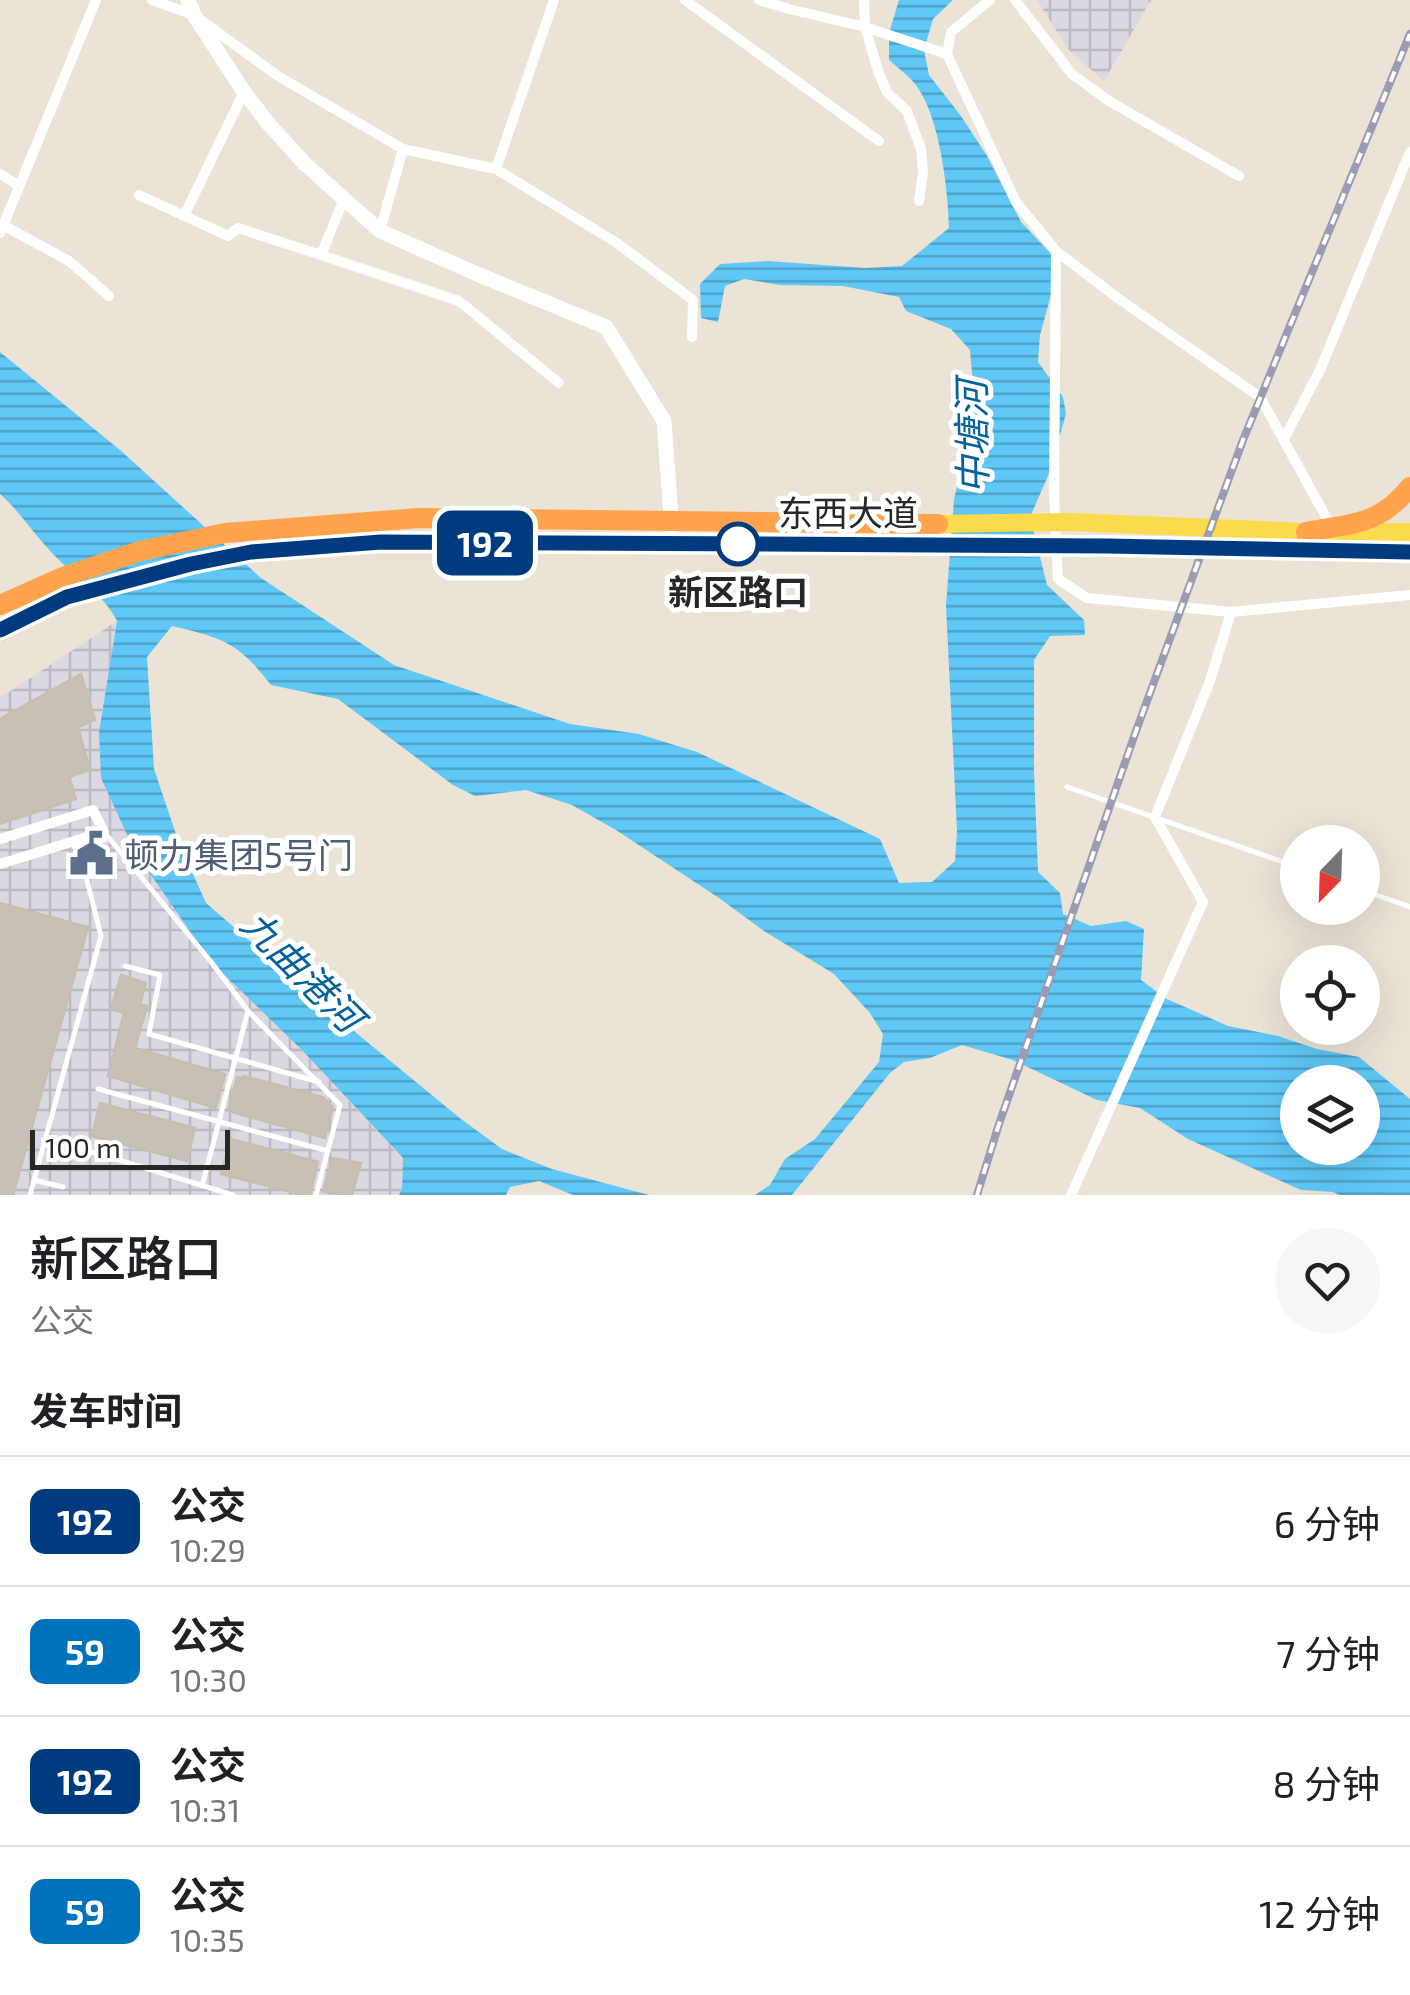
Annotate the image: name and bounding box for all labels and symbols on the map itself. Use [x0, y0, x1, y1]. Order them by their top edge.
water label: 中塘河 [947, 373, 995, 494]
street label: 东西大道 [778, 491, 918, 533]
line badge: 192 [428, 510, 542, 576]
marker: 新区路口 [717, 523, 759, 565]
place label: 新区路口 [668, 570, 808, 612]
north arrow [1280, 825, 1380, 925]
public building icon: 顿力集团5号门 [67, 830, 115, 878]
place label: 顿力集团5号门 [124, 833, 353, 875]
water label: 九曲港河 [233, 900, 378, 1045]
scale bar [30, 1125, 230, 1170]

